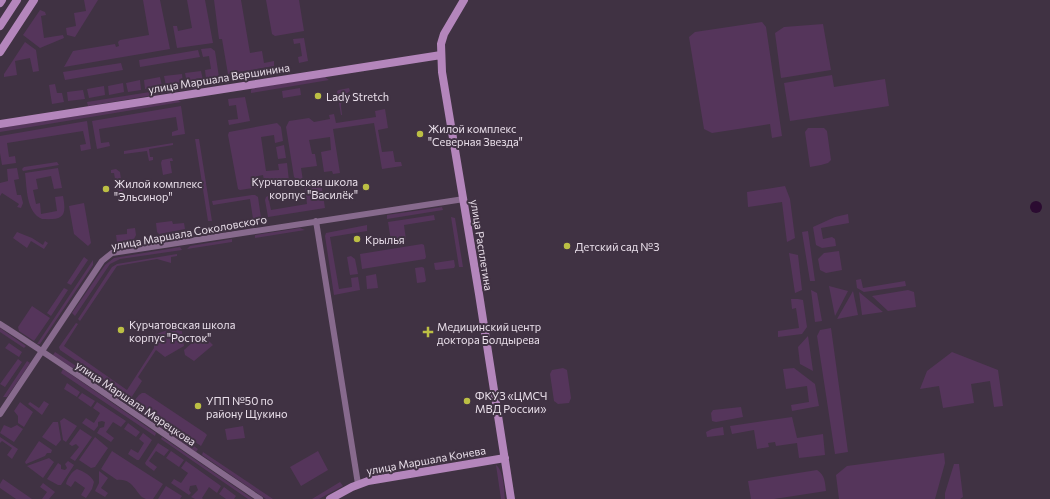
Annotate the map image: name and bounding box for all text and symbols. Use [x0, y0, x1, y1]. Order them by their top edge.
street label: улица Маршала Вершинина [147, 60, 291, 96]
place label: Lady Stretch [326, 90, 389, 103]
marker: Lady Stretch [313, 91, 323, 101]
place label: Жилой комплекс "Северная Звезда" [428, 122, 523, 148]
marker: Жилой комплекс "Северная Звезда" [415, 129, 425, 139]
place label: Курчатовская школа корпус "Василёк" [252, 175, 358, 201]
place label: Жилой комплекс "Эльсинор" [114, 177, 203, 203]
marker: Курчатовская школа корпус "Василёк" [361, 182, 371, 192]
marker: Жилой комплекс "Эльсинор" [101, 184, 111, 194]
street label: улица Расплетина [468, 198, 496, 292]
street label: улица Маршала Соколовского [110, 212, 268, 252]
place label: Крылья [365, 233, 405, 246]
marker: Крылья [352, 234, 362, 244]
place label: Детский сад №3 [575, 240, 659, 253]
marker: Детский сад №3 [562, 241, 572, 251]
place label: Курчатовская школа корпус "Росток" [129, 318, 235, 344]
place label: Медицинский центр доктора Болдырева [437, 320, 541, 346]
marker: Курчатовская школа корпус "Росток" [116, 325, 126, 335]
marker: Медицинский центр доктора Болдырева [422, 326, 434, 338]
street label: улица Маршала Мерецкова [73, 358, 199, 448]
place label: ФКУЗ «ЦМСЧ МВД России» [475, 389, 548, 415]
place label: УПП №50 по району Щукино [206, 394, 288, 420]
marker: ФКУЗ «ЦМСЧ МВД России» [462, 396, 472, 406]
marker: УПП №50 по району Щукино [193, 401, 203, 411]
street label: улица Маршала Конева [365, 443, 487, 477]

